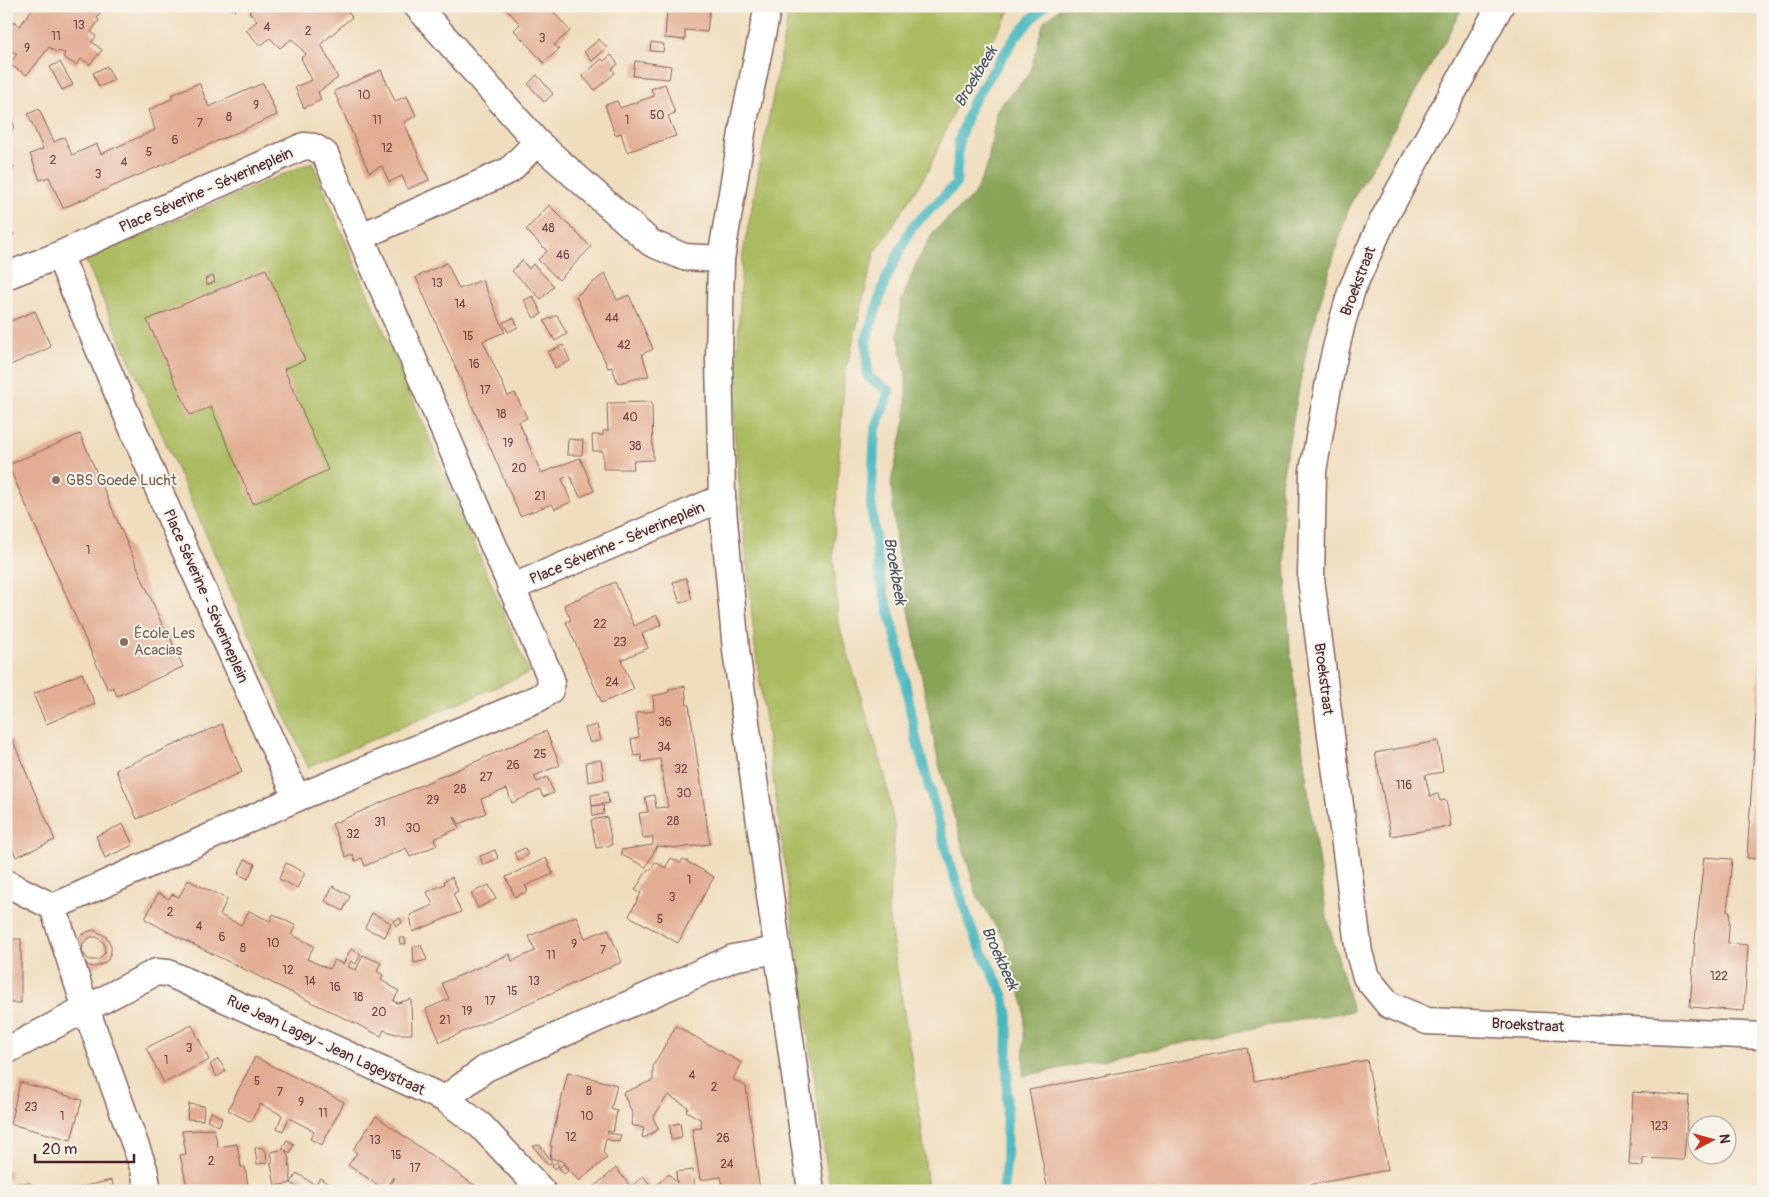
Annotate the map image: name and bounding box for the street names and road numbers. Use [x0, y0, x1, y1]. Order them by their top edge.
street label: Place Séverine - Séverineplein [116, 143, 296, 237]
street label: Broekstraat [1337, 243, 1381, 319]
street label: Place Séverine - Séverineplein [527, 498, 708, 589]
street label: Place Séverine - Séverineplein [159, 506, 253, 686]
street label: Broekstraat [1310, 642, 1337, 717]
street label: Rue Jean Lagey - Jean Lageystraat [224, 991, 429, 1100]
street label: Broekstraat [1491, 1014, 1566, 1037]

